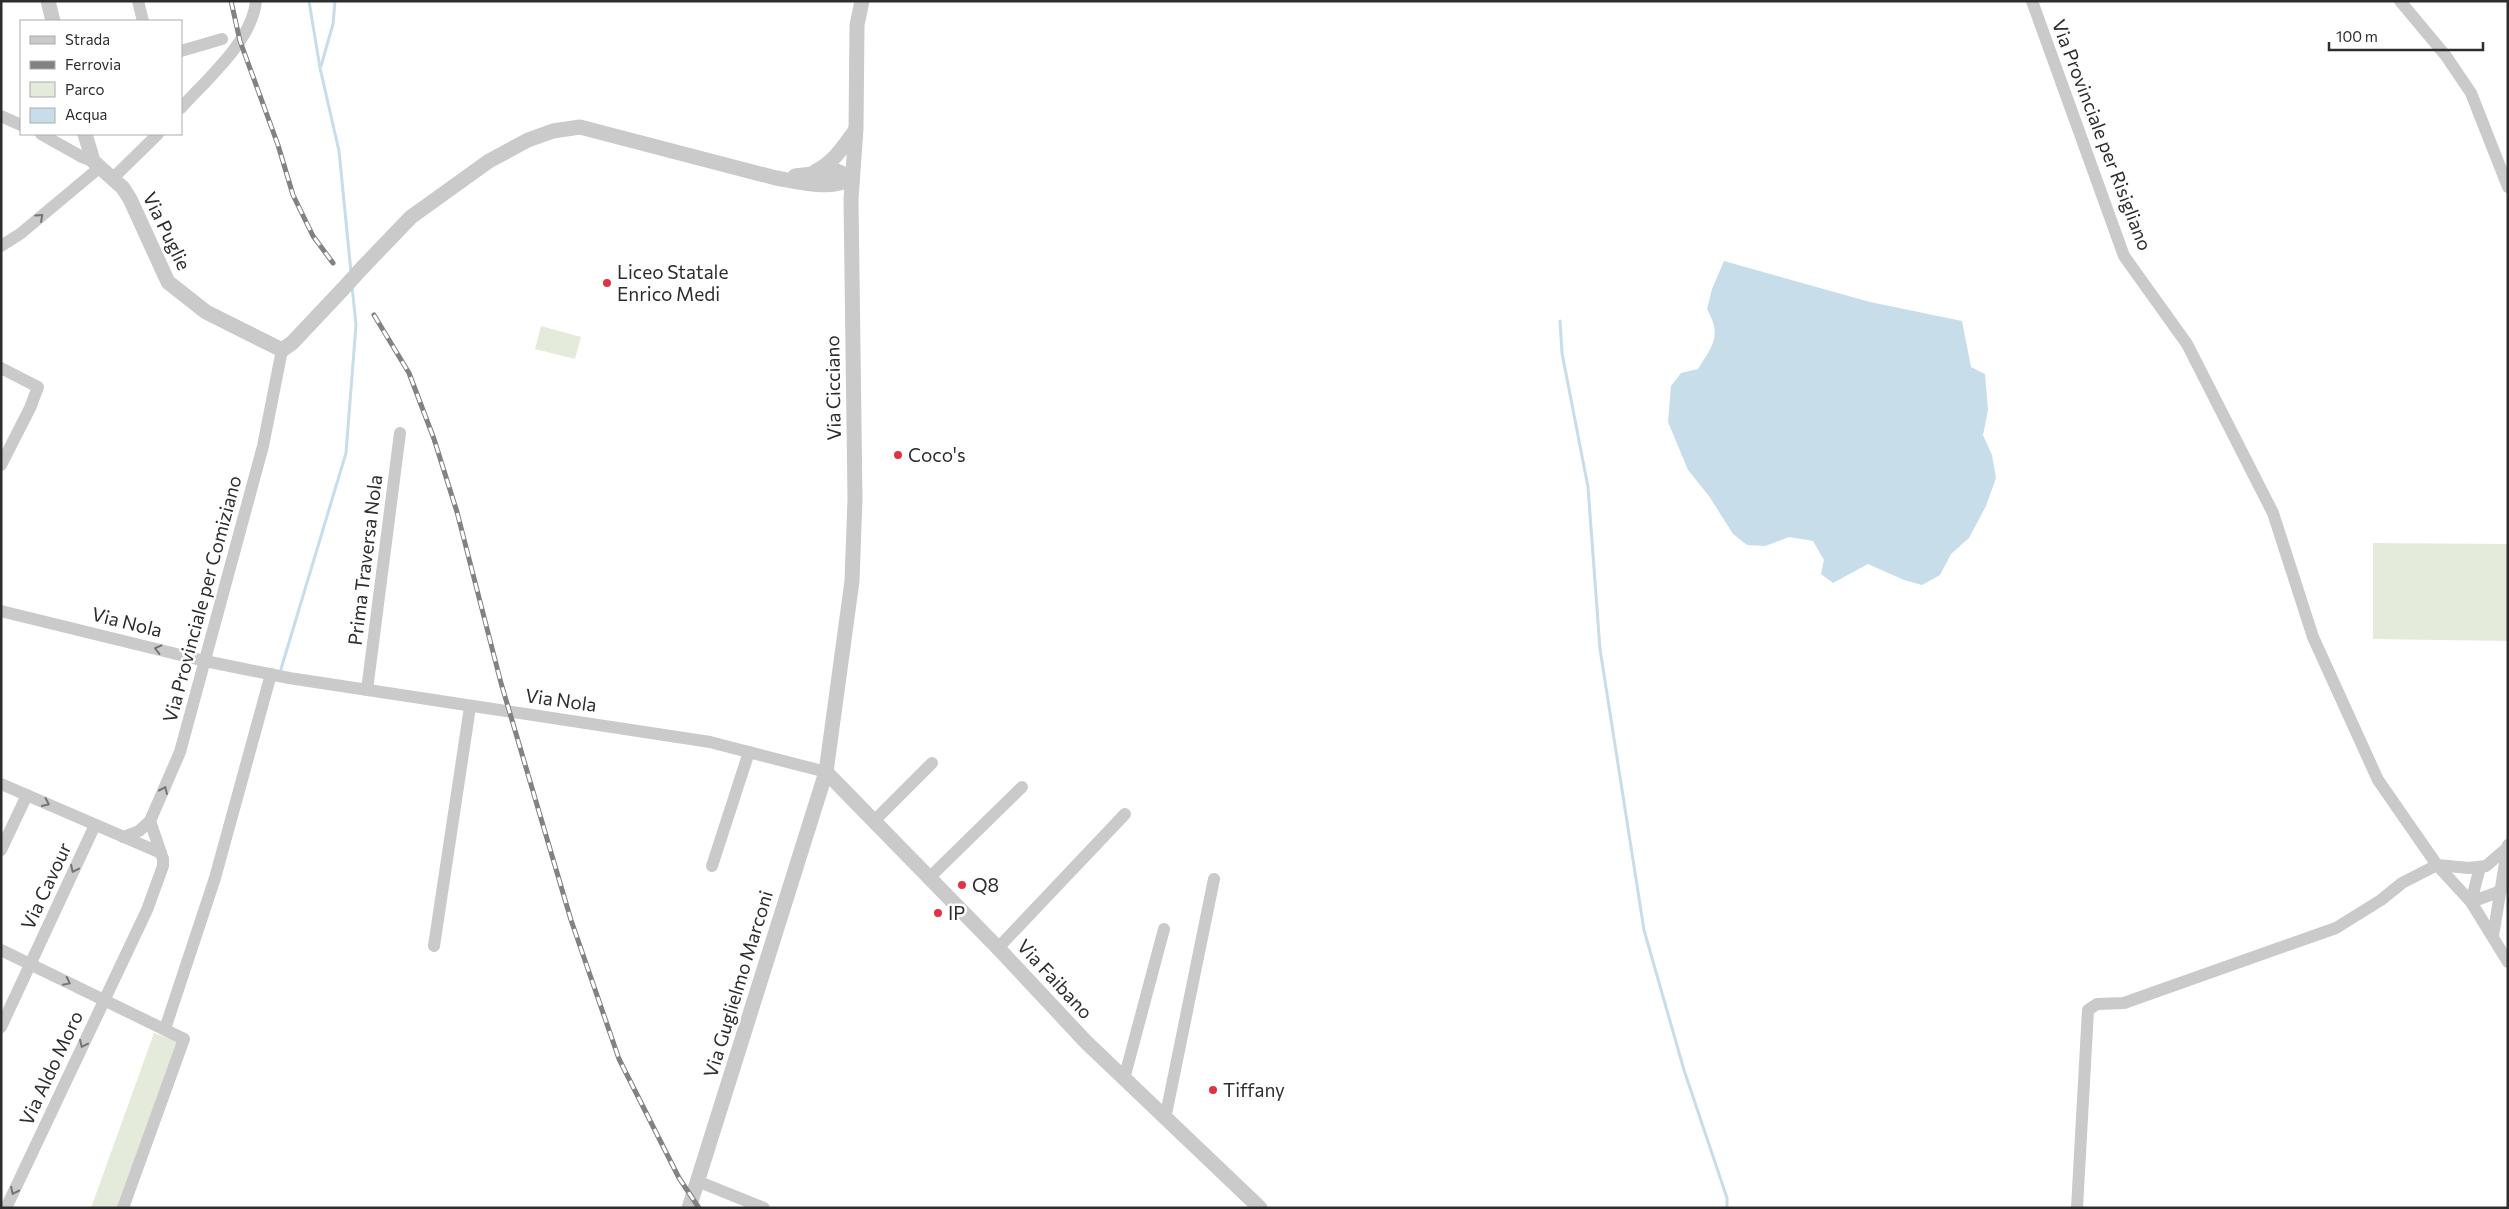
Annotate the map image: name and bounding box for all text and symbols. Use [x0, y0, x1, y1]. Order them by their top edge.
street label: Via Provinciale per Risigliano [2048, 16, 2157, 254]
legend [20, 20, 182, 135]
scale bar [2329, 20, 2483, 52]
text: 100 m [2336, 27, 2378, 45]
text: Strada [65, 30, 110, 48]
text: Ferrovia [65, 55, 121, 73]
text: Parco [65, 80, 104, 98]
text: Acqua [65, 105, 107, 123]
street label: Via Puglie [139, 188, 196, 274]
one-way arrow [35, 214, 44, 223]
place label: Liceo Statale Enrico Medi [617, 260, 728, 305]
marker: Liceo Statale Enrico Medi [601, 277, 613, 289]
street label: Via Cicciano [820, 335, 845, 441]
place label: Coco's [908, 443, 966, 466]
marker: Coco's [892, 449, 904, 461]
street label: Via Provinciale per Comiziano [157, 473, 246, 725]
street label: Prima Traversa Nola [343, 473, 386, 647]
street label: Via Nola [89, 602, 165, 641]
one-way arrow [154, 644, 163, 655]
street label: Via Nola [524, 683, 598, 716]
one-way arrow [157, 786, 168, 795]
one-way arrow [41, 797, 50, 808]
street label: Via Cavour [15, 838, 76, 933]
one-way arrow [70, 864, 81, 873]
place label: Q8 [972, 873, 999, 896]
marker: Q8 [956, 879, 968, 891]
street label: Via Guglielmo Marconi [698, 888, 777, 1080]
place label: IP [948, 901, 965, 924]
marker: IP [932, 907, 944, 919]
street label: Via Faibano [1013, 934, 1098, 1023]
one-way arrow [62, 975, 71, 986]
street label: Via Aldo Moro [14, 1007, 87, 1129]
one-way arrow [79, 1038, 89, 1047]
place label: Tiffany [1223, 1078, 1285, 1101]
marker: Tiffany [1207, 1084, 1219, 1096]
one-way arrow [10, 1186, 20, 1195]

